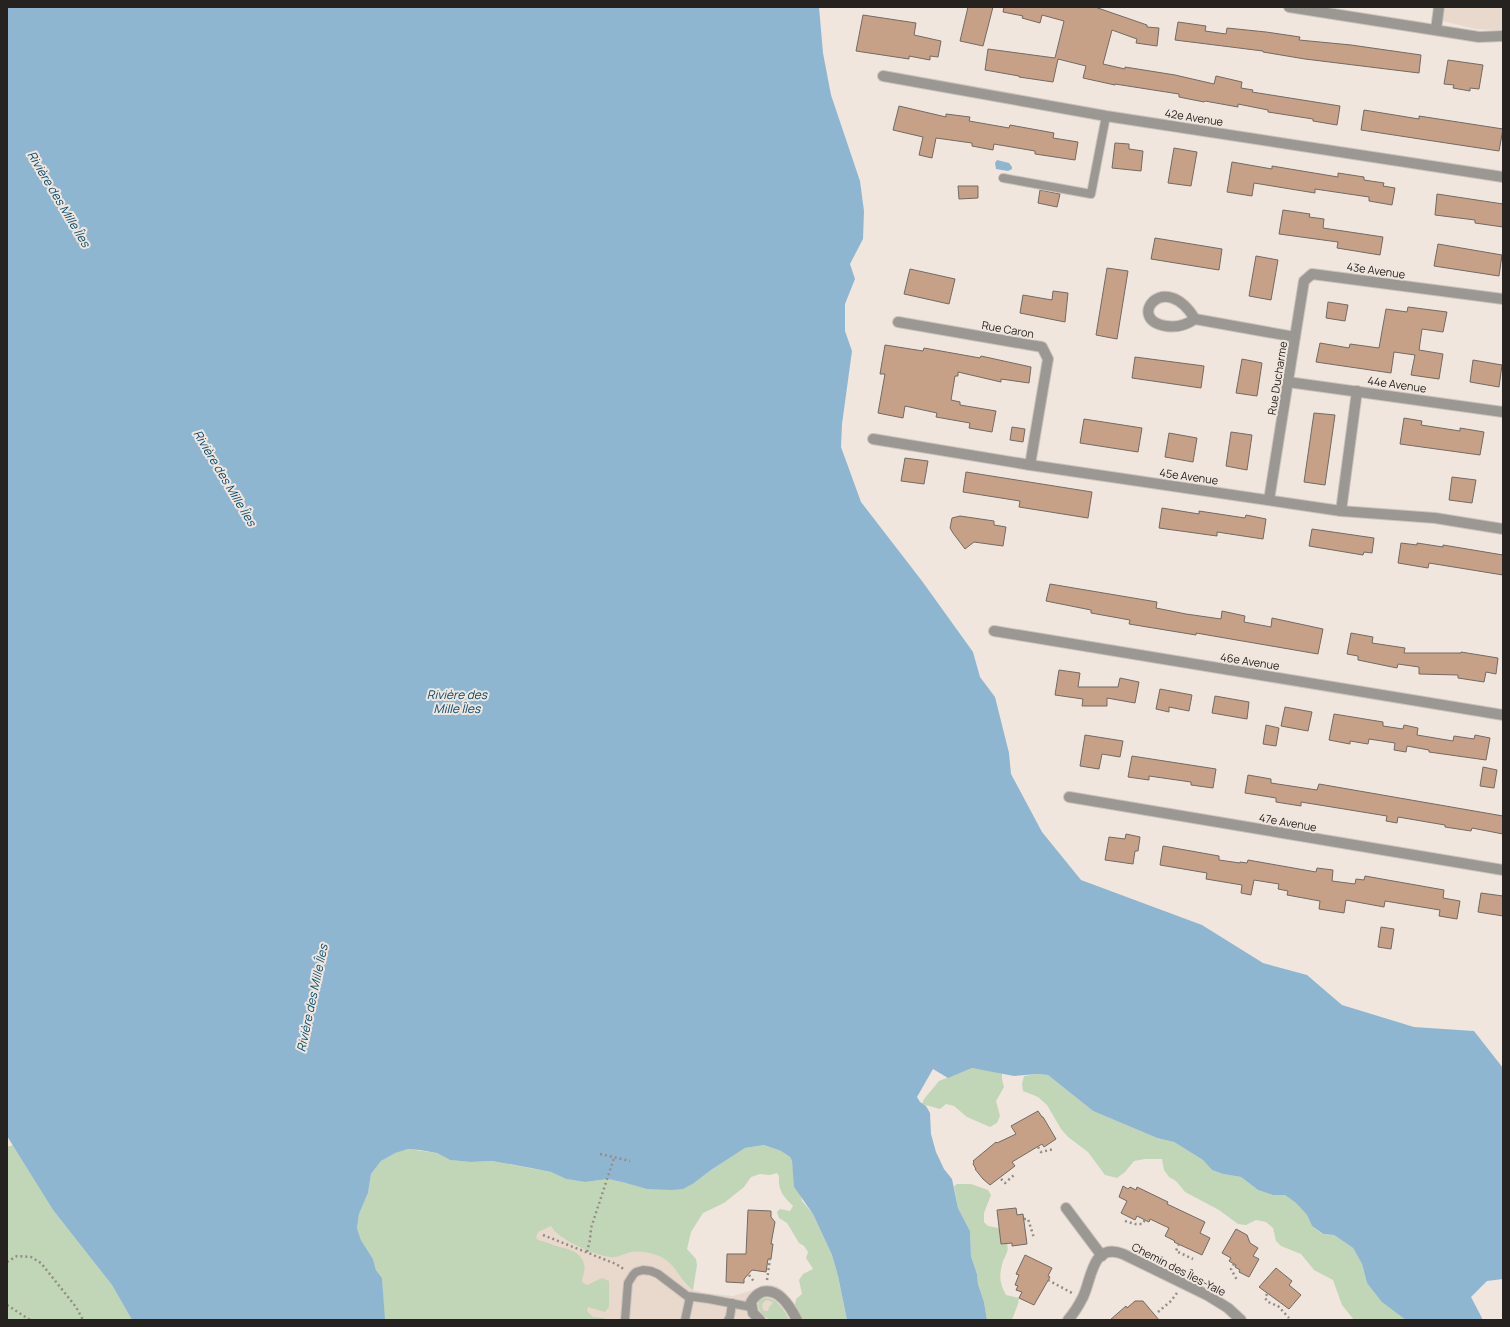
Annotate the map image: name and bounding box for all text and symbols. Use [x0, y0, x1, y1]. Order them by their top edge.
street label: 42e Avenue [1164, 105, 1225, 129]
water label: Rivière des Mille Îles [23, 148, 95, 252]
street label: 43e Avenue [1346, 258, 1407, 282]
street label: Rue Caron [981, 317, 1035, 341]
street label: Rue Ducharme [1264, 340, 1290, 416]
street label: 44e Avenue [1367, 372, 1428, 396]
water label: Rivière des Mille Îles [189, 427, 261, 531]
street label: 45e Avenue [1159, 464, 1220, 488]
street label: 46e Avenue [1219, 649, 1281, 673]
water label: Rivière des Mille Îles [427, 686, 489, 717]
street label: 47e Avenue [1258, 810, 1319, 835]
water label: Rivière des Mille Îles [292, 941, 332, 1053]
street label: Chemin des Îles-Yale [1129, 1239, 1229, 1299]

